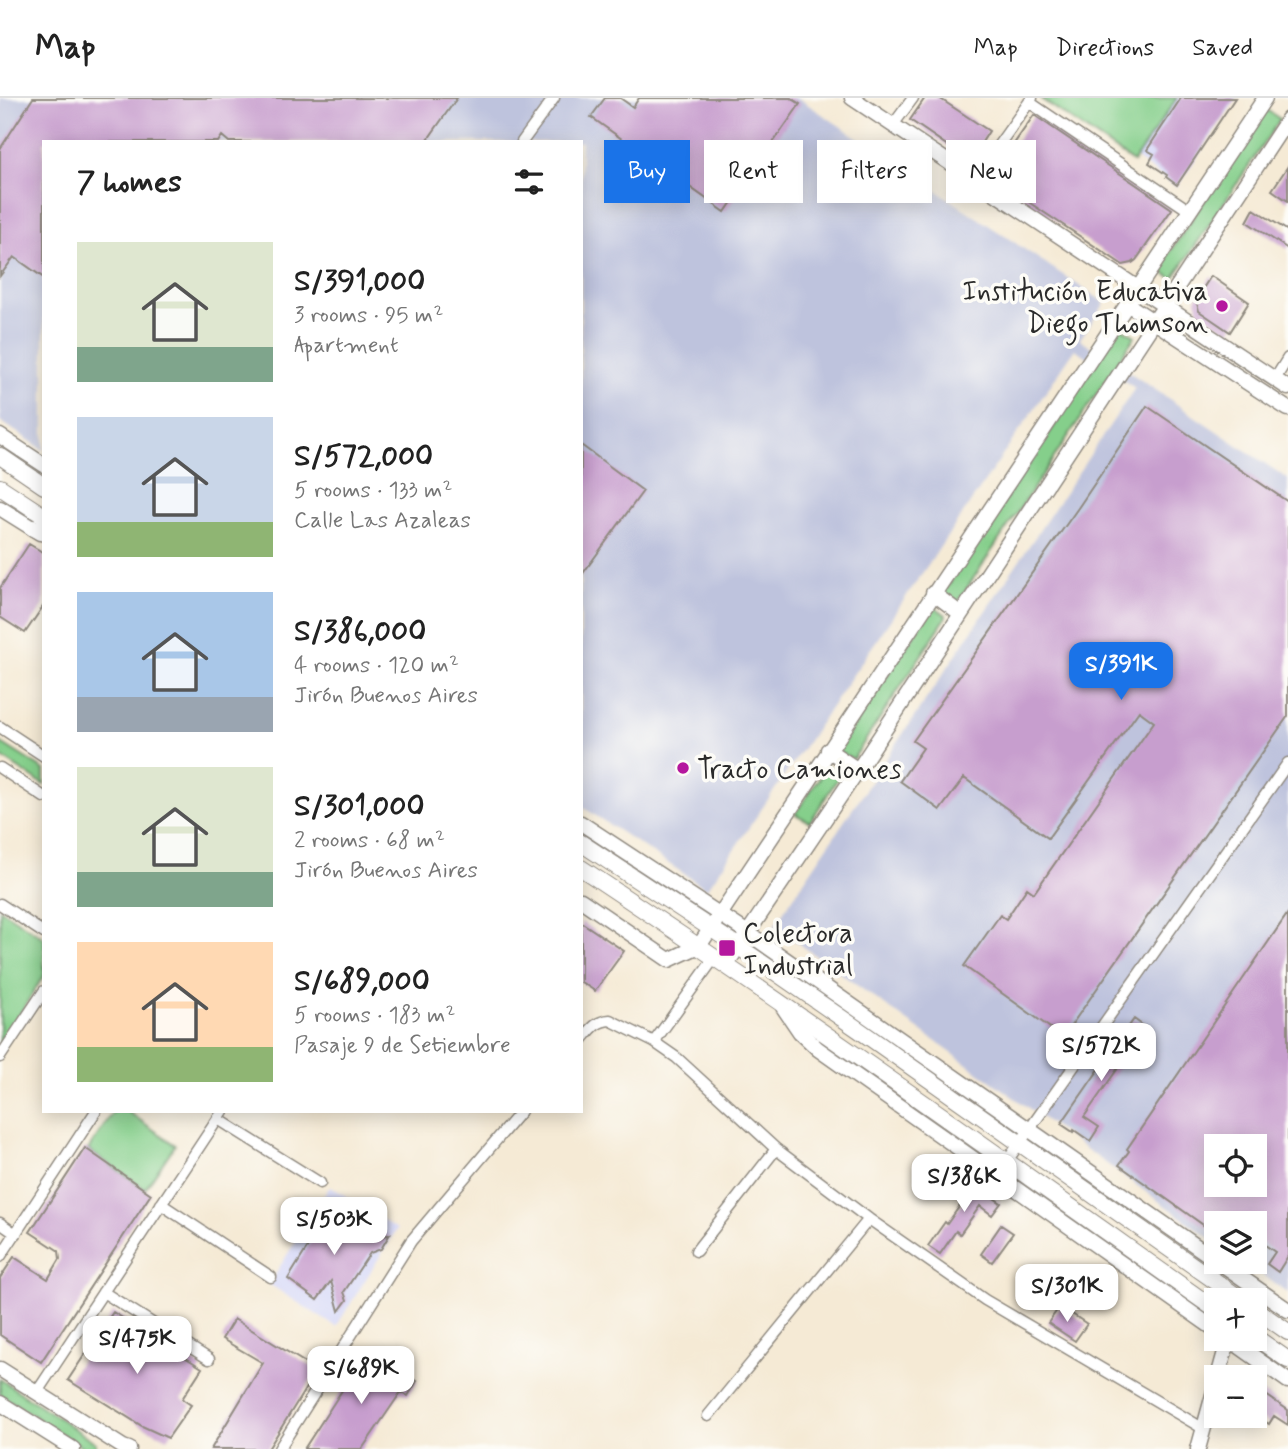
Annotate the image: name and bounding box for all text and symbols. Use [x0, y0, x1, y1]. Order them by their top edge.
text: Map [35, 26, 95, 70]
text: Map [974, 33, 1018, 64]
text: Directions [1056, 33, 1154, 64]
text: Saved [1192, 33, 1253, 64]
chip: Buy [604, 140, 690, 203]
chip: Rent [704, 140, 803, 203]
chip: Filters [817, 140, 932, 203]
chip: New [946, 140, 1036, 203]
text: 7 homes [77, 163, 182, 202]
icon: filters [510, 163, 548, 201]
text: S/391,000 [294, 262, 425, 301]
icon: home [133, 270, 217, 354]
place label: Institución Educativa Diego Thomson [962, 274, 1208, 346]
marker: Institución Educativa Diego Thomson [1214, 298, 1230, 314]
text: 3 rooms · 95 m² [294, 301, 443, 331]
text: Apartment [294, 331, 399, 361]
text: S/572,000 [294, 437, 433, 476]
icon: home [133, 445, 217, 529]
text: 5 rooms · 133 m² [294, 476, 453, 506]
text: Calle Las Azaleas [294, 506, 471, 536]
text: S/386,000 [294, 612, 426, 651]
icon: home [133, 620, 217, 704]
pin: S/391K [1064, 642, 1178, 702]
text: S/391K [1085, 650, 1157, 680]
text: 4 rooms · 120 m² [294, 651, 459, 681]
text: Jirón Buenos Aires [294, 681, 478, 711]
place label: Tracto Camiones [697, 752, 902, 789]
marker: Tracto Camiones [675, 760, 691, 776]
text: S/301,000 [294, 787, 425, 826]
icon: home [133, 795, 217, 879]
text: 2 rooms · 68 m² [294, 826, 445, 856]
text: Jirón Buenos Aires [294, 856, 478, 886]
place label: Colectora Industrial [743, 916, 853, 985]
marker: Colectora Industrial [717, 938, 737, 958]
text: S/689,000 [294, 962, 430, 1001]
icon: home [133, 970, 217, 1054]
text: 5 rooms · 183 m² [294, 1001, 455, 1031]
pin: S/572K [1044, 1024, 1158, 1083]
text: Pasaje 9 de Setiembre [294, 1031, 511, 1061]
text: S/572K [1062, 1031, 1140, 1061]
map controls [1204, 1134, 1267, 1428]
button: locate [1204, 1134, 1267, 1197]
pin: S/386K [907, 1154, 1021, 1214]
text: S/386K [928, 1162, 1000, 1192]
pin: S/503K [277, 1198, 391, 1257]
text: S/503K [296, 1205, 372, 1235]
button: layers [1204, 1211, 1267, 1274]
pin: S/301K [1010, 1264, 1124, 1324]
text: S/301K [1031, 1272, 1103, 1302]
button: + [1204, 1288, 1267, 1351]
pin: S/475K [80, 1316, 194, 1376]
text: S/475K [99, 1324, 175, 1354]
pin: S/689K [304, 1346, 418, 1406]
text: S/689K [323, 1354, 399, 1384]
button: − [1204, 1365, 1267, 1428]

